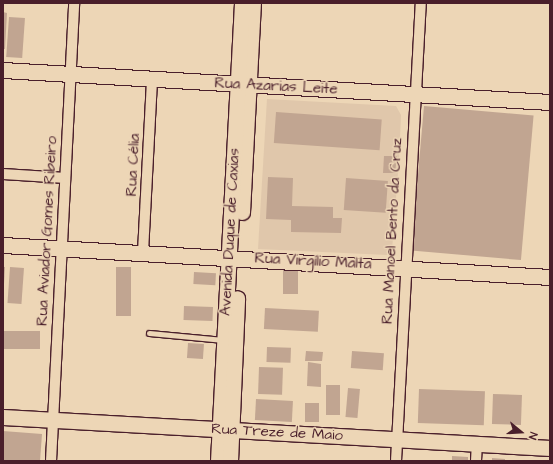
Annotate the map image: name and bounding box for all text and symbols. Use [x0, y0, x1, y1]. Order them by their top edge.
street label: Rua Azarias Leite [214, 74, 338, 98]
street label: Rua Célia [122, 133, 144, 197]
street label: Rua Aviador Gomes Ribeiro [33, 136, 61, 326]
street label: Rua Manoel Bento da Cruz [378, 137, 406, 325]
street label: Avenida Duque de Caxias [217, 148, 243, 316]
street label: Rua Virgílio Malta [254, 249, 372, 273]
north arrow [501, 412, 541, 452]
street label: Rua Treze de Maio [211, 420, 343, 444]
text: N [525, 430, 541, 441]

